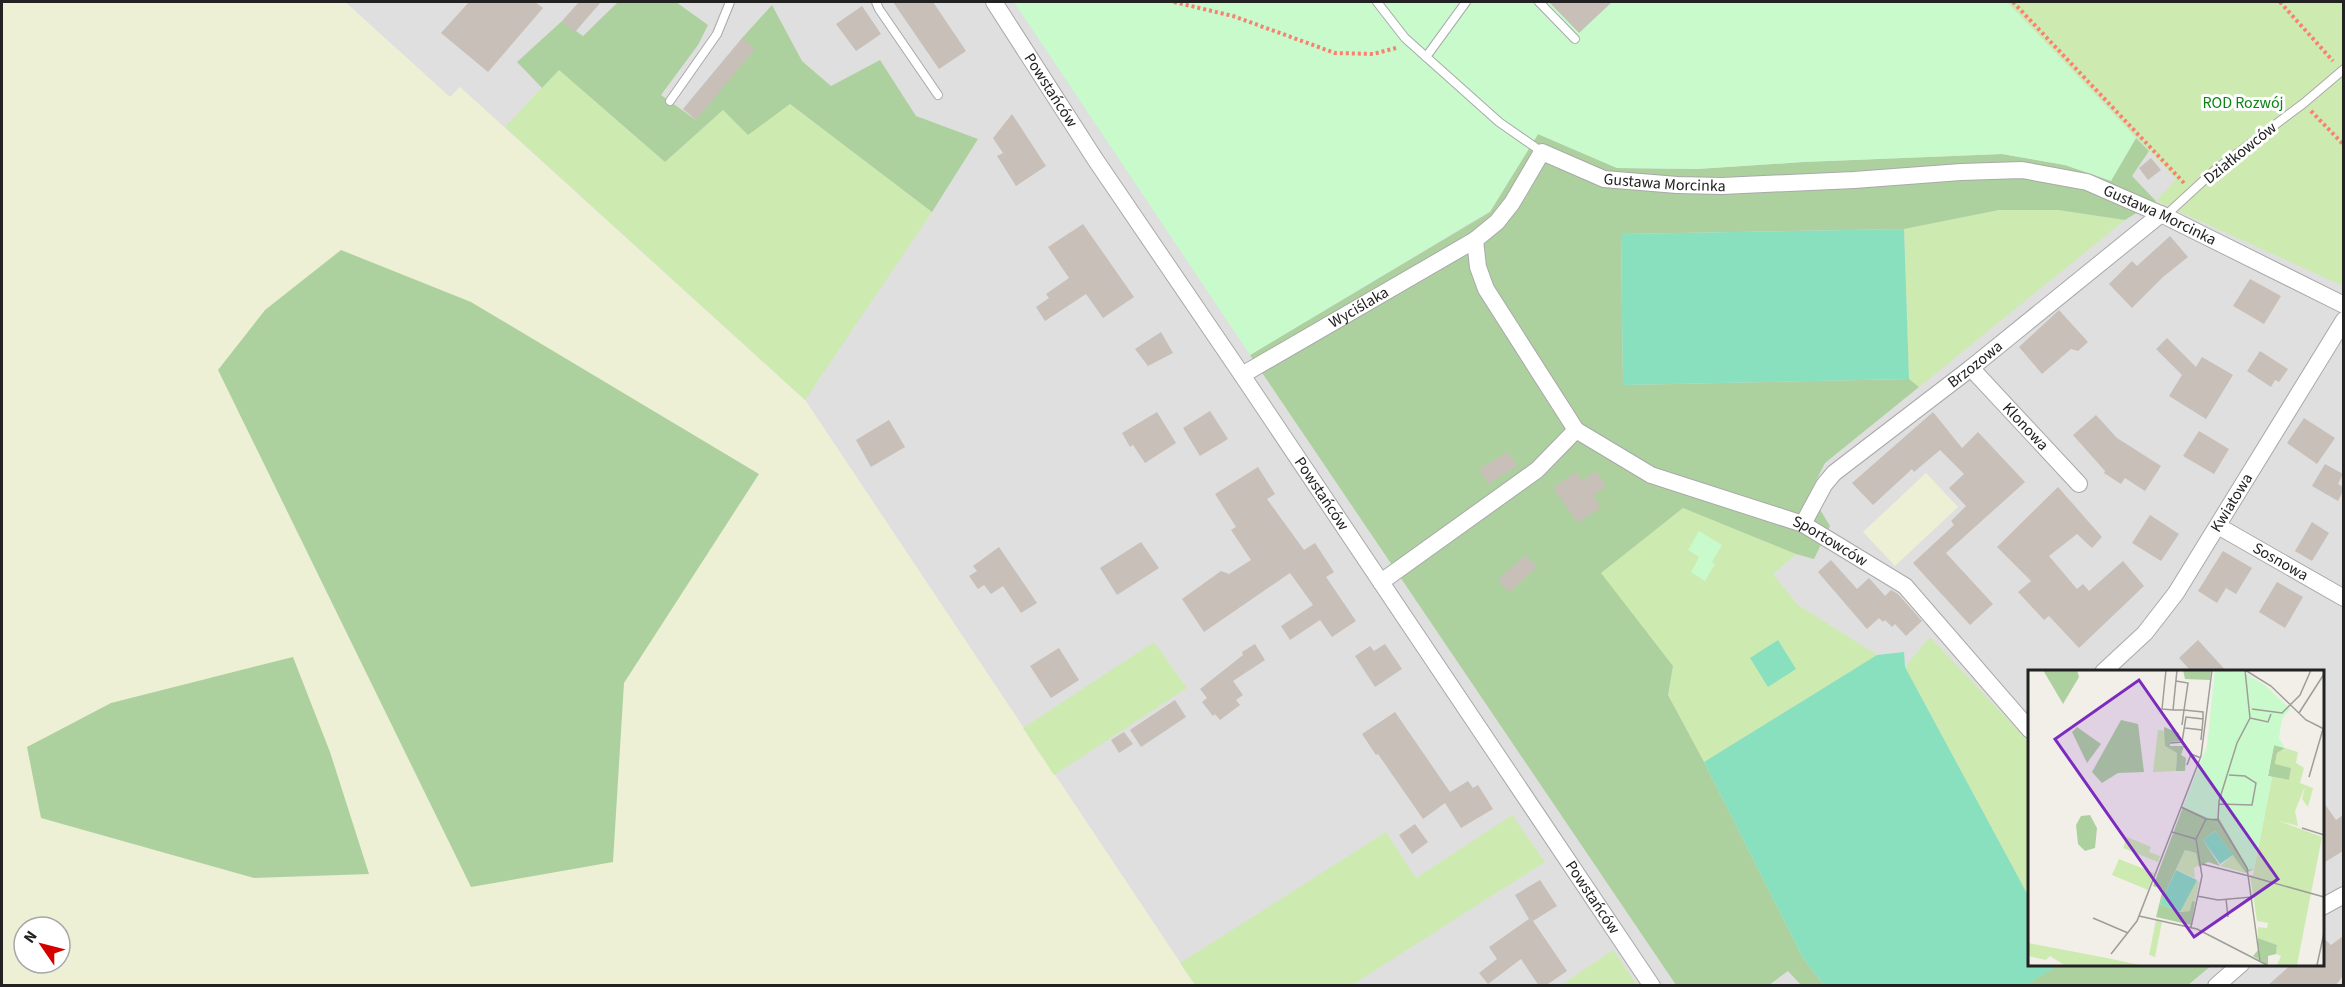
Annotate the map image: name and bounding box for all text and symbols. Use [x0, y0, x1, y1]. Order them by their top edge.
street label: Powstańców [1019, 49, 1083, 132]
park label: ROD Rozwój [2202, 92, 2284, 114]
street label: Działkowców [2199, 116, 2282, 189]
street label: Gustawa Morcinka [1603, 168, 1726, 197]
street label: Gustawa Morcinka [2100, 179, 2220, 251]
street label: Wyciślaka [1325, 281, 1393, 333]
street label: Brzozowa [1943, 336, 2007, 393]
street label: Klonowa [1997, 398, 2054, 456]
street label: Powstańców [1289, 453, 1355, 535]
street label: Kwiatowa [2205, 469, 2258, 536]
street label: Sportowców [1790, 510, 1872, 572]
street label: Sosnowa [2249, 537, 2312, 586]
inset map [2028, 670, 2324, 966]
street label: Powstańców [1560, 856, 1625, 939]
north arrow [12, 915, 72, 975]
text: N [18, 926, 43, 948]

